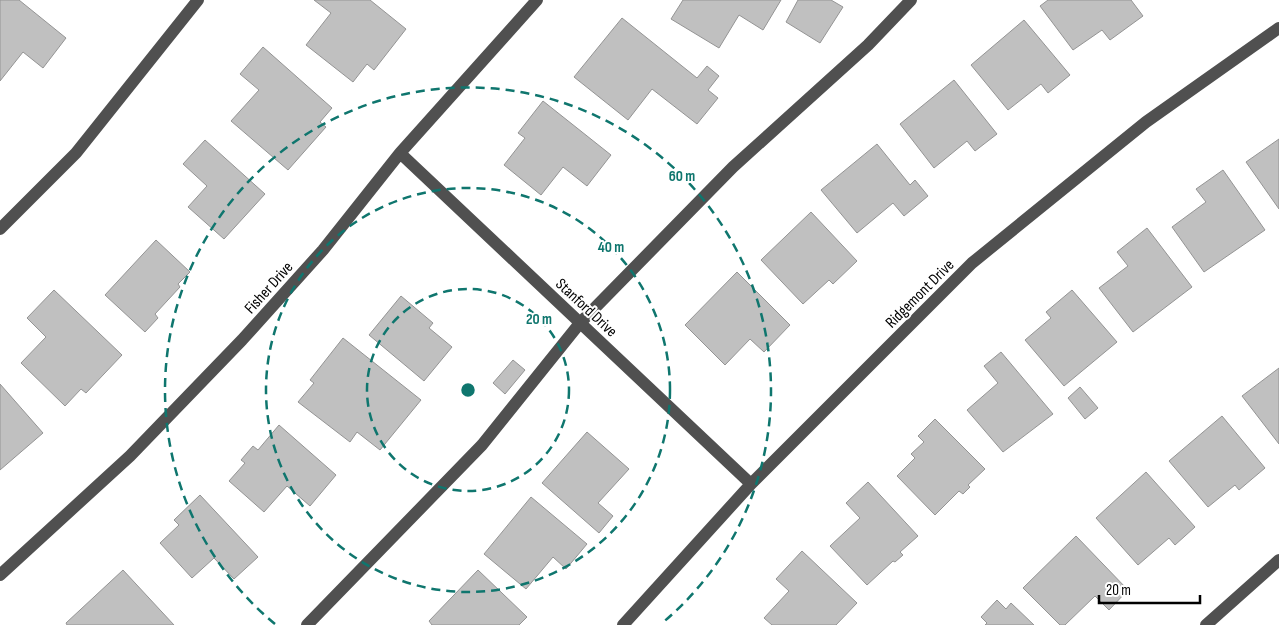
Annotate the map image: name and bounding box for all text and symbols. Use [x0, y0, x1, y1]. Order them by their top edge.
text: 60 m [669, 167, 695, 186]
text: 40 m [598, 238, 624, 257]
street label: Ridgemont Drive [882, 256, 958, 332]
street label: Fisher Drive [241, 258, 297, 318]
street label: Stanford Drive [551, 275, 621, 341]
text: 20 m [526, 310, 552, 329]
centre of rings [459, 381, 477, 399]
scale bar [1099, 572, 1200, 604]
text: 20 m [1106, 581, 1131, 600]

